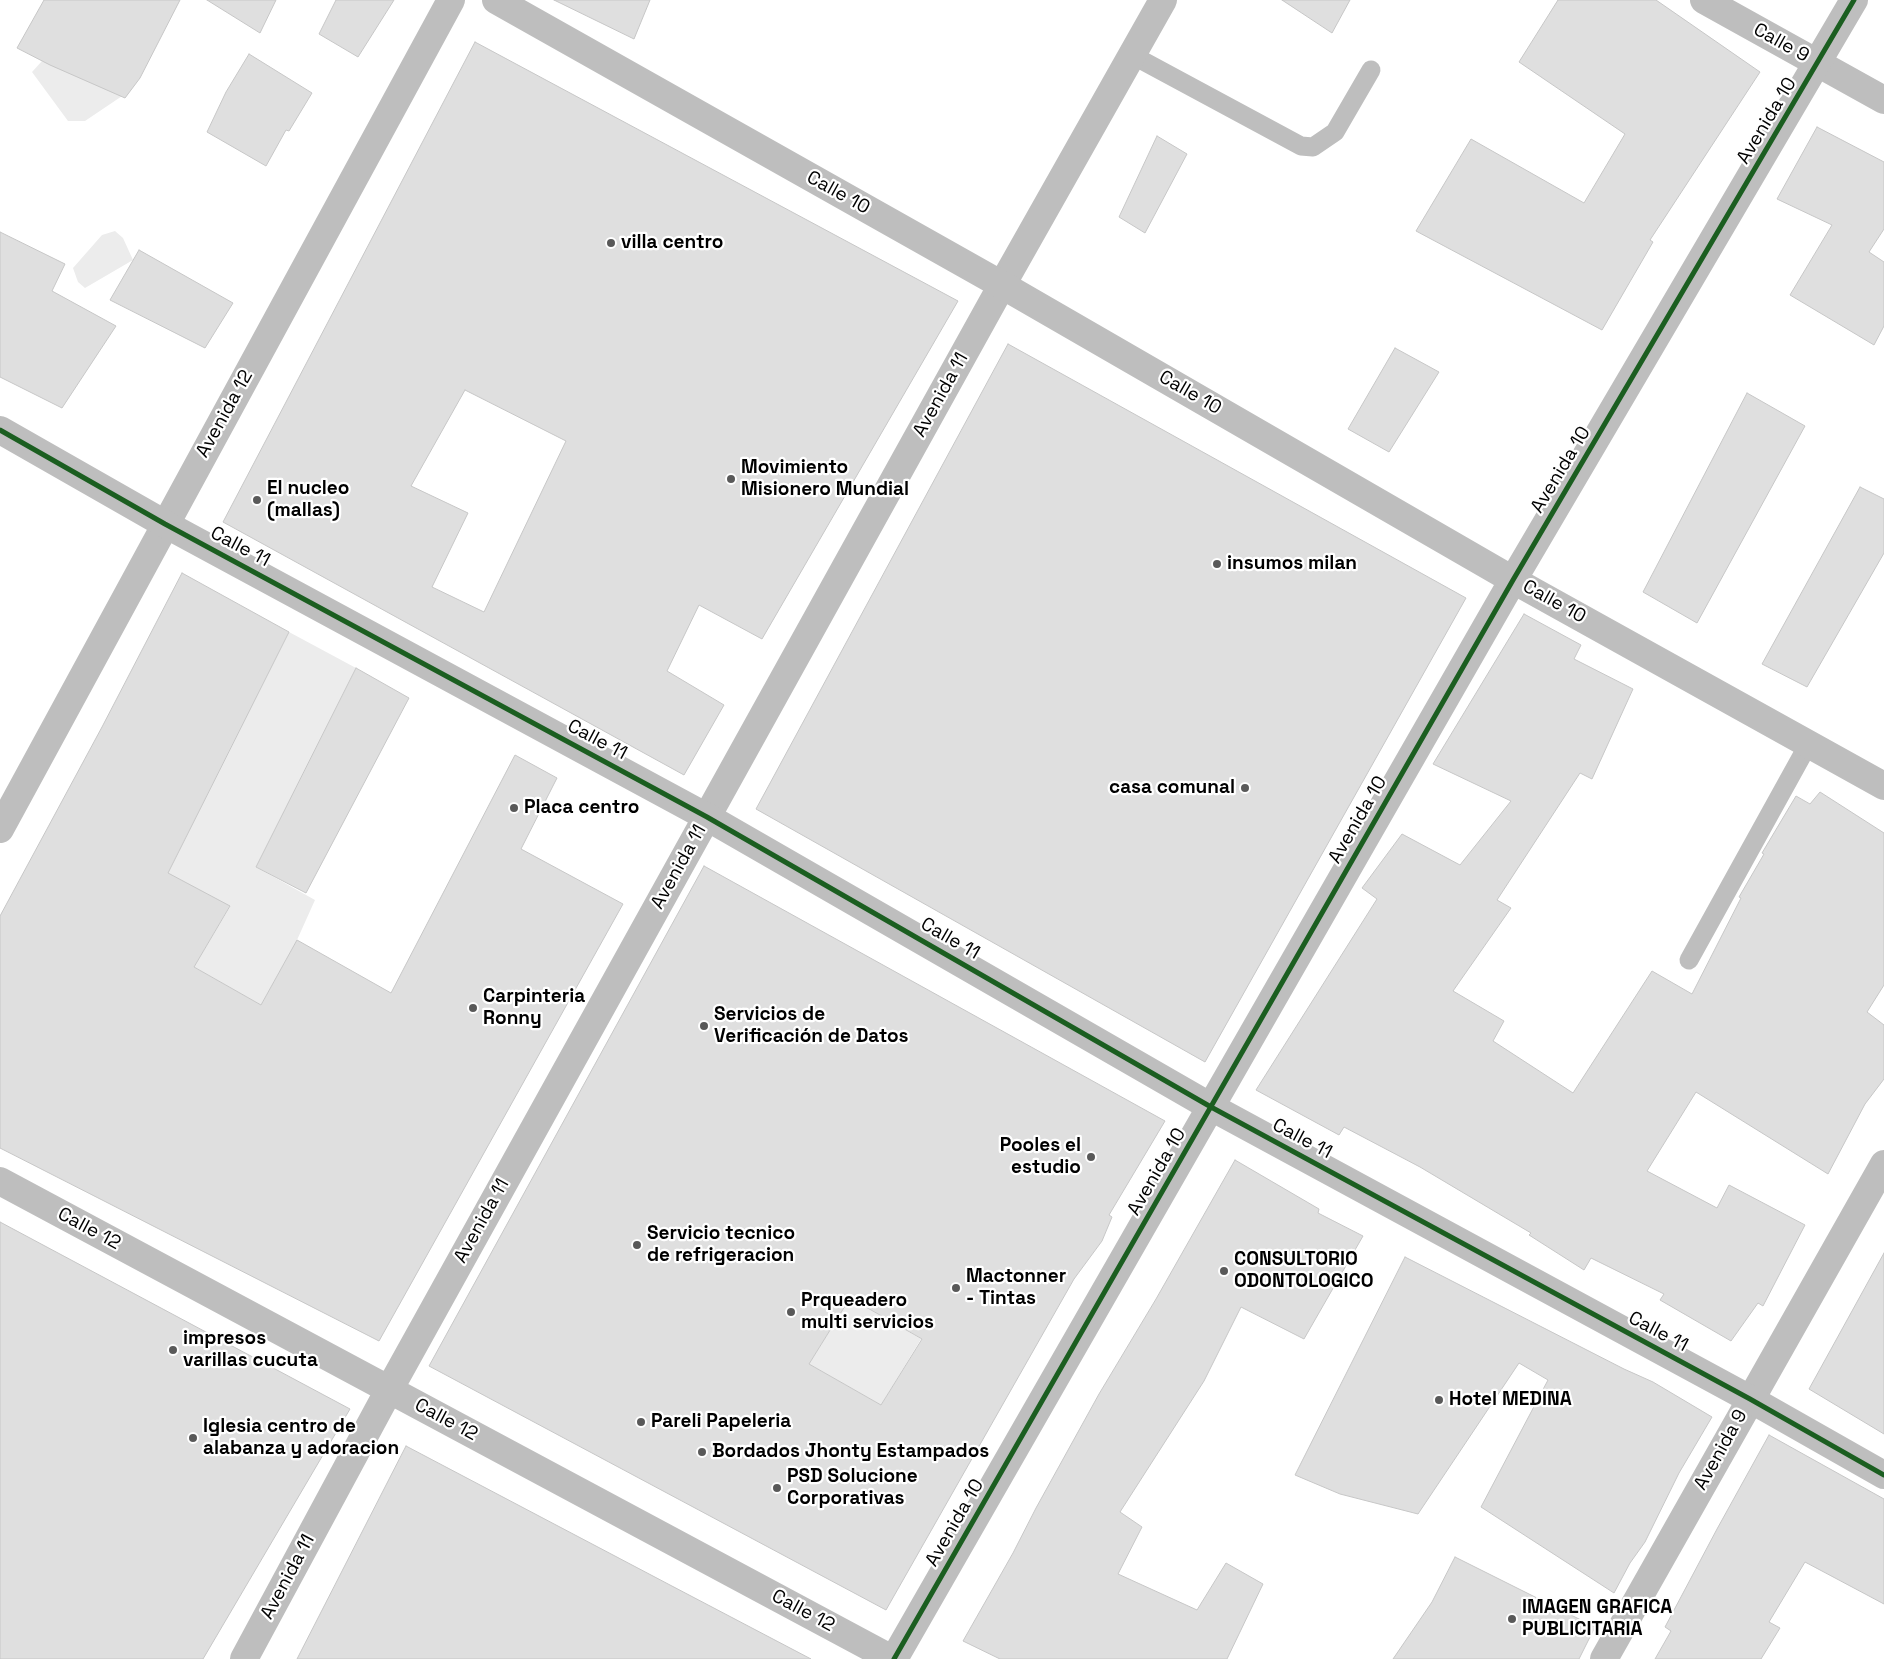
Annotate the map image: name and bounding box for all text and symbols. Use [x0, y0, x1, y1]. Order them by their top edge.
street label: Calle 9 [1749, 18, 1813, 68]
street label: Avenida 10 [1732, 73, 1802, 169]
street label: Calle 10 [802, 166, 874, 220]
place label: villa centro [621, 232, 723, 254]
marker: villa centro [605, 237, 617, 249]
street label: Avenida 11 [908, 349, 974, 441]
street label: Avenida 12 [192, 366, 258, 462]
street label: Calle 10 [1155, 366, 1225, 420]
street label: Avenida 10 [1526, 422, 1596, 518]
place label: Movimiento Misionero Mundial [741, 457, 909, 501]
marker: Movimiento Misionero Mundial [725, 473, 737, 485]
place label: El nucleo (mallas) [267, 478, 349, 522]
marker: El nucleo (mallas) [251, 494, 263, 506]
street label: Calle 11 [206, 522, 274, 572]
place label: insumos milan [1227, 553, 1357, 575]
marker: insumos milan [1211, 558, 1223, 570]
street label: Calle 10 [1518, 575, 1590, 629]
street label: Calle 11 [563, 715, 631, 765]
street label: Avenida 10 [1324, 772, 1392, 868]
place label: casa comunal [1109, 777, 1235, 799]
marker: casa comunal [1239, 782, 1251, 794]
place label: Placa centro [524, 797, 639, 819]
marker: Placa centro [508, 802, 520, 814]
street label: Avenida 11 [646, 821, 712, 913]
street label: Calle 11 [916, 913, 984, 965]
place label: Carpinteria Ronny [483, 986, 585, 1030]
marker: Carpinteria Ronny [467, 1002, 479, 1014]
place label: Servicios de Verificación de Datos [714, 1004, 909, 1048]
marker: Servicios de Verificación de Datos [698, 1020, 710, 1032]
street label: Calle 11 [1268, 1114, 1336, 1164]
street label: Avenida 10 [1123, 1124, 1191, 1220]
place label: Pooles el estudio [1000, 1135, 1081, 1179]
marker: Pooles el estudio [1085, 1151, 1097, 1163]
street label: Avenida 11 [449, 1175, 515, 1267]
street label: Calle 12 [54, 1203, 124, 1255]
place label: Servicio tecnico de refrigeracion [647, 1223, 795, 1267]
marker: Servicio tecnico de refrigeracion [631, 1239, 643, 1251]
place label: CONSULTORIO ODONTOLOGICO [1234, 1249, 1373, 1293]
marker: CONSULTORIO ODONTOLOGICO [1218, 1265, 1230, 1277]
place label: Mactonner - Tintas [966, 1266, 1066, 1310]
marker: Mactonner - Tintas [950, 1282, 962, 1294]
place label: Prqueadero multi servicios [801, 1290, 934, 1334]
marker: Prqueadero multi servicios [785, 1306, 797, 1318]
street label: Calle 11 [1624, 1307, 1692, 1357]
place label: impresos varillas cucuta [183, 1328, 318, 1372]
marker: impresos varillas cucuta [167, 1344, 179, 1356]
place label: Hotel MEDINA [1449, 1389, 1572, 1411]
street label: Calle 12 [411, 1394, 481, 1446]
marker: Hotel MEDINA [1433, 1394, 1445, 1406]
street label: Avenida 9 [1690, 1406, 1752, 1494]
place label: Pareli Papeleria [651, 1411, 791, 1433]
place label: Iglesia centro de alabanza y adoracion [203, 1416, 399, 1460]
marker: Pareli Papeleria [635, 1416, 647, 1428]
marker: Iglesia centro de alabanza y adoracion [187, 1432, 199, 1444]
place label: Bordados Jhonty Estampados [712, 1441, 989, 1463]
marker: Bordados Jhonty Estampados [696, 1446, 708, 1458]
place label: PSD Solucione Corporativas [787, 1466, 918, 1510]
street label: Avenida 10 [921, 1475, 989, 1571]
marker: PSD Solucione Corporativas [771, 1482, 783, 1494]
street label: Avenida 11 [256, 1531, 320, 1623]
street label: Calle 12 [768, 1585, 838, 1637]
place label: IMAGEN GRAFICA PUBLICITARIA [1522, 1597, 1672, 1641]
marker: IMAGEN GRAFICA PUBLICITARIA [1506, 1613, 1518, 1625]

